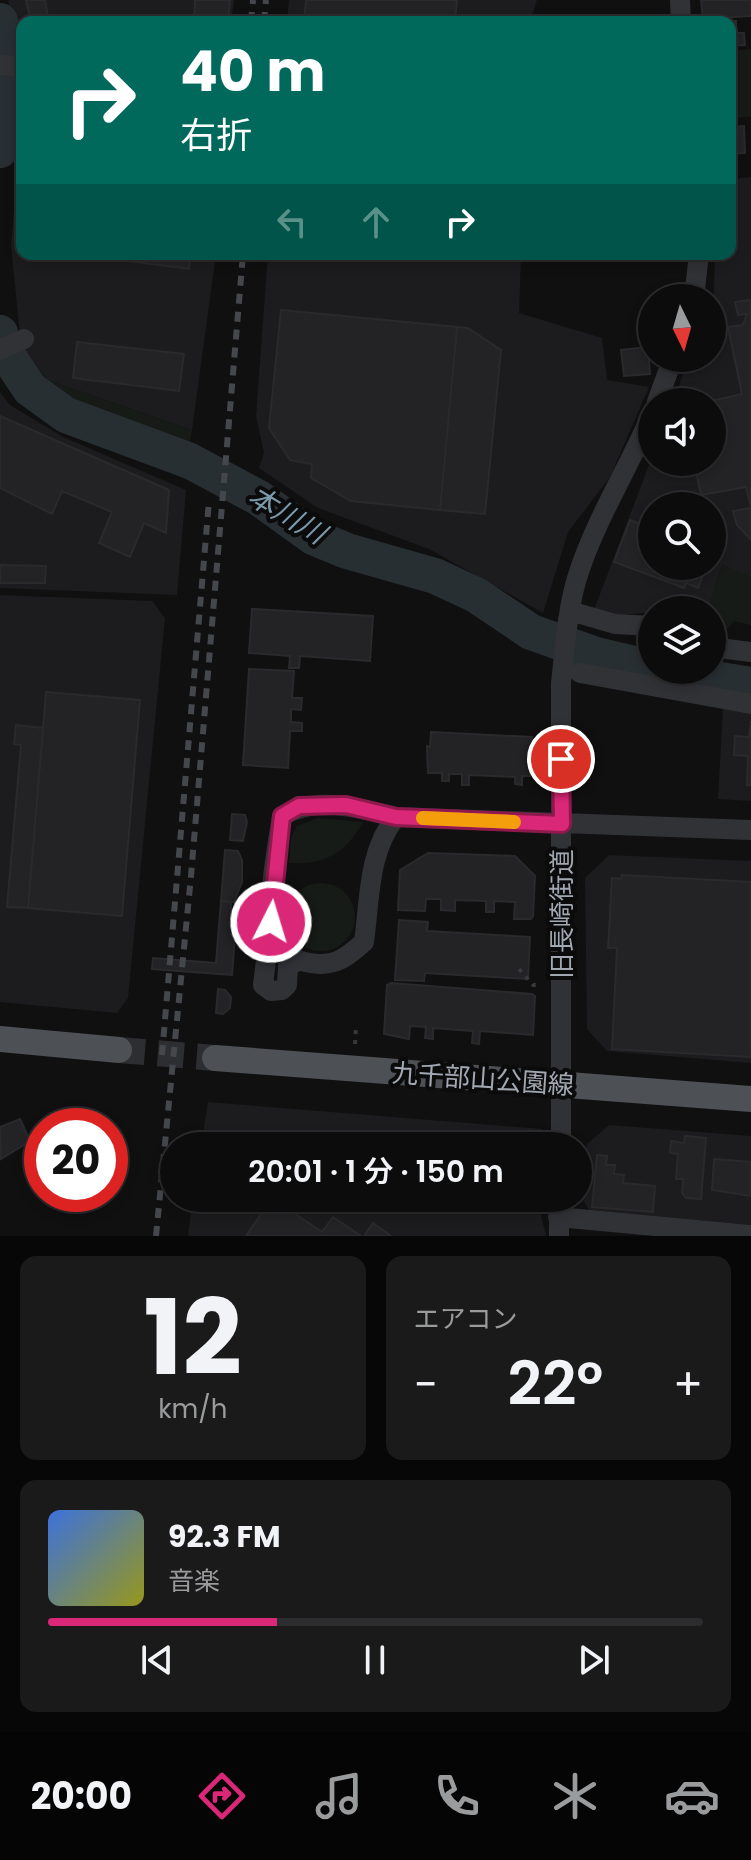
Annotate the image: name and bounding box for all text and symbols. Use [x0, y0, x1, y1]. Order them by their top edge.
text: 40 m [180, 32, 326, 111]
icon: right [48, 48, 152, 152]
text: 右折 [180, 110, 252, 161]
icon: left [270, 200, 314, 244]
icon: ahead [354, 200, 398, 244]
icon: right [438, 200, 482, 244]
north arrow [638, 284, 726, 372]
map controls [638, 284, 726, 684]
button: sound [638, 388, 726, 476]
water label: 本川川 [241, 477, 336, 555]
button: search [638, 492, 726, 580]
button: layers [638, 596, 726, 684]
pin [527, 725, 595, 793]
icon: arrive [539, 737, 583, 781]
street label: 旧長崎街道 [544, 849, 580, 979]
position arrow [229, 880, 313, 964]
street label: 九千部山公園線 [391, 1055, 575, 1103]
speed limit sign: 20 [24, 1108, 128, 1212]
text: 20:01 · 1 分 · 150 m [248, 1150, 504, 1193]
text: 12 [144, 1265, 242, 1410]
text: エアコン [414, 1301, 518, 1337]
text: 22° [508, 1342, 603, 1426]
text: − [414, 1354, 438, 1415]
text: + [673, 1354, 703, 1415]
text: km/h [158, 1391, 227, 1427]
text: 92.3 FM [168, 1515, 281, 1558]
text: 音楽 [168, 1563, 220, 1599]
icon: previous [135, 1638, 179, 1682]
icon: pause [353, 1638, 397, 1682]
icon: next [572, 1638, 616, 1682]
icon: directions [194, 1768, 250, 1824]
icon: music [311, 1768, 367, 1824]
icon: phone [429, 1768, 485, 1824]
icon: climate [547, 1768, 603, 1824]
icon: car [664, 1768, 720, 1824]
text: 20:00 [31, 1771, 132, 1822]

